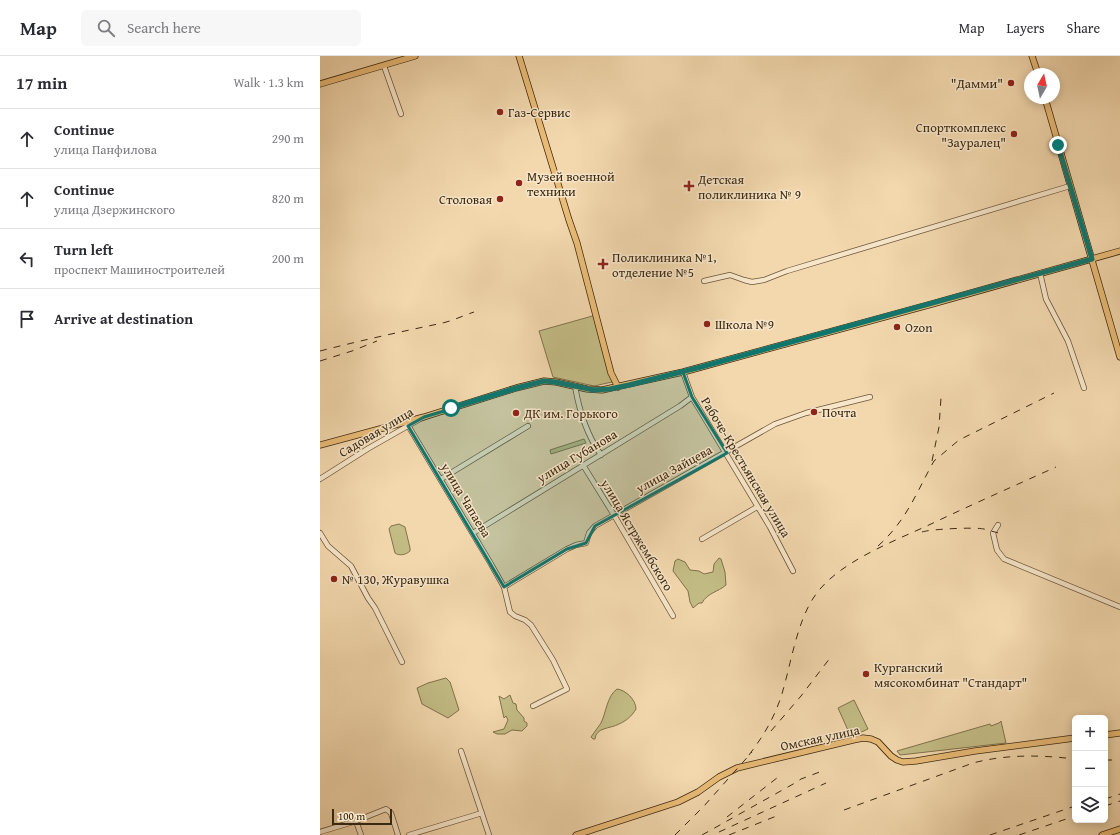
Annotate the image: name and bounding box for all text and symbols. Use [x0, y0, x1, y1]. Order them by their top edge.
search box [81, 10, 361, 46]
text: Map [20, 14, 57, 42]
icon: search [95, 17, 117, 39]
text: Search here [127, 17, 201, 38]
text: Map [959, 18, 985, 38]
text: Layers [1007, 18, 1045, 38]
text: Share [1067, 18, 1100, 38]
north arrow [1024, 68, 1060, 104]
text: 17 min [16, 70, 67, 95]
text: Walk · 1.3 km [233, 73, 304, 92]
place label: "Дамми" [951, 74, 1003, 93]
marker: "Дамми" [1006, 78, 1016, 88]
place label: Газ-Сервис [508, 103, 571, 122]
marker: Газ-Сервис [495, 107, 505, 117]
place label: Спорткомплекс "Зауралец" [916, 118, 1006, 152]
text: Continue [54, 119, 115, 140]
icon: ahead [16, 128, 38, 150]
text: 290 m [272, 129, 304, 148]
marker: Спорткомплекс "Зауралец" [1009, 129, 1019, 139]
route end [1049, 136, 1067, 154]
text: улица Панфилова [54, 140, 157, 159]
place label: Музей военной техники [527, 167, 615, 201]
place label: Детская поликлиника № 9 [697, 170, 801, 204]
marker: Музей военной техники [514, 178, 524, 188]
text: Continue [54, 179, 115, 200]
marker: Детская поликлиника № 9 [683, 180, 695, 192]
icon: ahead [16, 188, 38, 210]
text: 820 m [272, 189, 304, 208]
place label: Столовая [439, 190, 492, 209]
marker: Столовая [495, 194, 505, 204]
text: улица Дзержинского [54, 200, 175, 219]
text: Turn left [54, 239, 113, 260]
icon: left [16, 248, 38, 270]
place label: Поликлиника №1, отделение №5 [612, 248, 716, 282]
text: 200 m [272, 249, 304, 268]
marker: Поликлиника №1, отделение №5 [597, 258, 609, 270]
text: проспект Машиностроителей [54, 260, 225, 279]
icon: arrive [16, 308, 38, 330]
text: Arrive at destination [54, 308, 193, 329]
place label: Школа №9 [715, 315, 774, 334]
place label: Ozon [905, 318, 933, 337]
marker: Школа №9 [702, 319, 712, 329]
marker: Ozon [892, 322, 902, 332]
street label: Рабоче-Крестьянская улица [696, 393, 796, 541]
route start [442, 399, 460, 417]
street label: Садовая улица [335, 402, 418, 462]
place label: Почта [822, 403, 857, 422]
place label: ДК им. Горького [523, 404, 618, 423]
marker: Почта [809, 407, 819, 417]
marker: ДК им. Горького [511, 408, 521, 418]
street label: улица Губанова [532, 424, 621, 488]
street label: улица Зайцева [632, 440, 716, 498]
street label: улица Чапаева [436, 458, 496, 542]
street label: улица Ястржембского [595, 475, 678, 595]
place label: № 130, Журавушка [342, 570, 450, 589]
marker: № 130, Журавушка [329, 574, 339, 584]
place label: Курганский мясокомбинат "Стандарт" [874, 658, 1027, 692]
marker: Курганский мясокомбинат "Стандарт" [861, 669, 871, 679]
map controls [1072, 715, 1108, 823]
button: + [1072, 715, 1108, 751]
street label: Омская улица [779, 720, 862, 756]
button: − [1072, 751, 1108, 787]
button: layers [1072, 787, 1108, 823]
scale bar [332, 807, 392, 826]
text: 100 m [338, 808, 365, 824]

